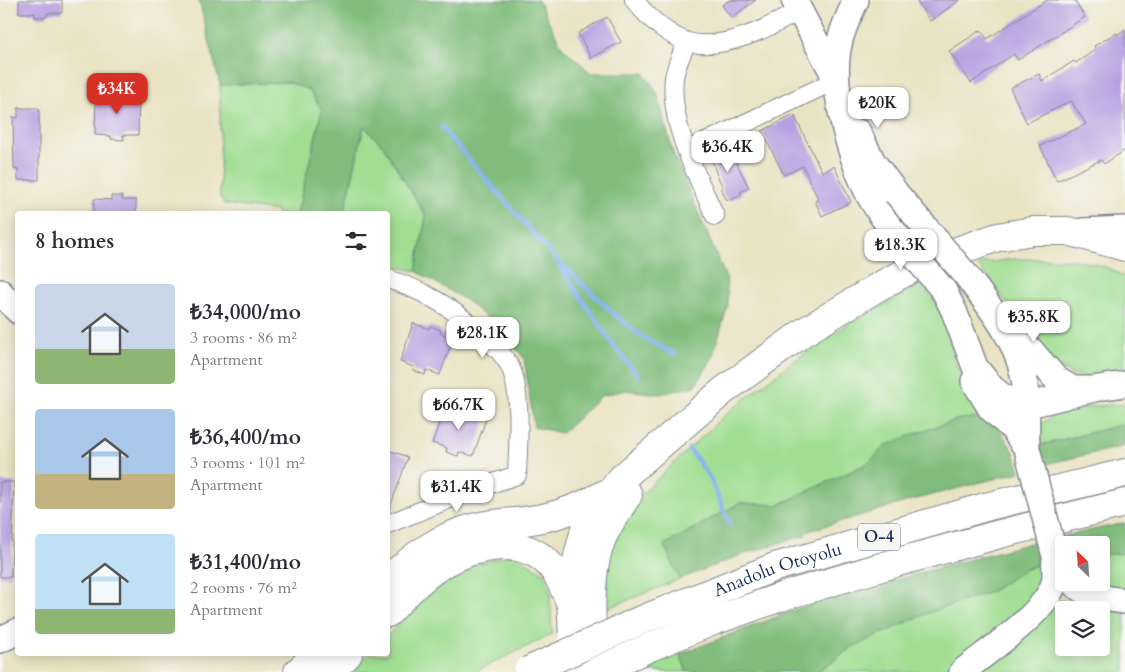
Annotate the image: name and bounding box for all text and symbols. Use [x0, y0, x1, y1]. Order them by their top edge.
pin: ₺34K [87, 72, 147, 115]
text: ₺34K [98, 78, 136, 100]
pin: ₺20K [848, 86, 908, 129]
text: ₺20K [859, 92, 897, 114]
pin: ₺36.4K [687, 130, 769, 173]
text: ₺36.4K [702, 136, 754, 158]
text: 8 homes [35, 227, 114, 256]
icon: filters [342, 227, 370, 255]
pin: ₺18.3K [860, 228, 942, 271]
text: ₺18.3K [875, 234, 927, 256]
text: ₺34,000/mo [190, 298, 301, 327]
pin: ₺35.8K [993, 300, 1075, 343]
icon: home [75, 304, 135, 364]
text: ₺35.8K [1008, 306, 1060, 328]
pin: ₺28.1K [442, 316, 524, 359]
text: ₺28.1K [457, 322, 509, 344]
text: 3 rooms · 86 m² [190, 327, 297, 349]
text: Apartment [190, 349, 263, 371]
pin: ₺66.7K [418, 388, 500, 431]
text: ₺66.7K [433, 394, 485, 416]
text: ₺36,400/mo [190, 423, 301, 452]
icon: home [75, 429, 135, 489]
text: 3 rooms · 101 m² [190, 452, 305, 474]
pin: ₺31.4K [416, 470, 498, 513]
text: Apartment [190, 474, 263, 496]
text: ₺31.4K [431, 476, 483, 498]
road number: O-4 [858, 524, 900, 550]
street label: Anadolu Otoyolu [710, 536, 845, 603]
north arrow [1055, 536, 1110, 591]
map controls [1055, 536, 1110, 656]
text: ₺31,400/mo [190, 548, 301, 577]
icon: home [75, 554, 135, 614]
text: 2 rooms · 76 m² [190, 577, 297, 599]
text: Apartment [190, 599, 263, 621]
button: layers [1055, 601, 1110, 656]

